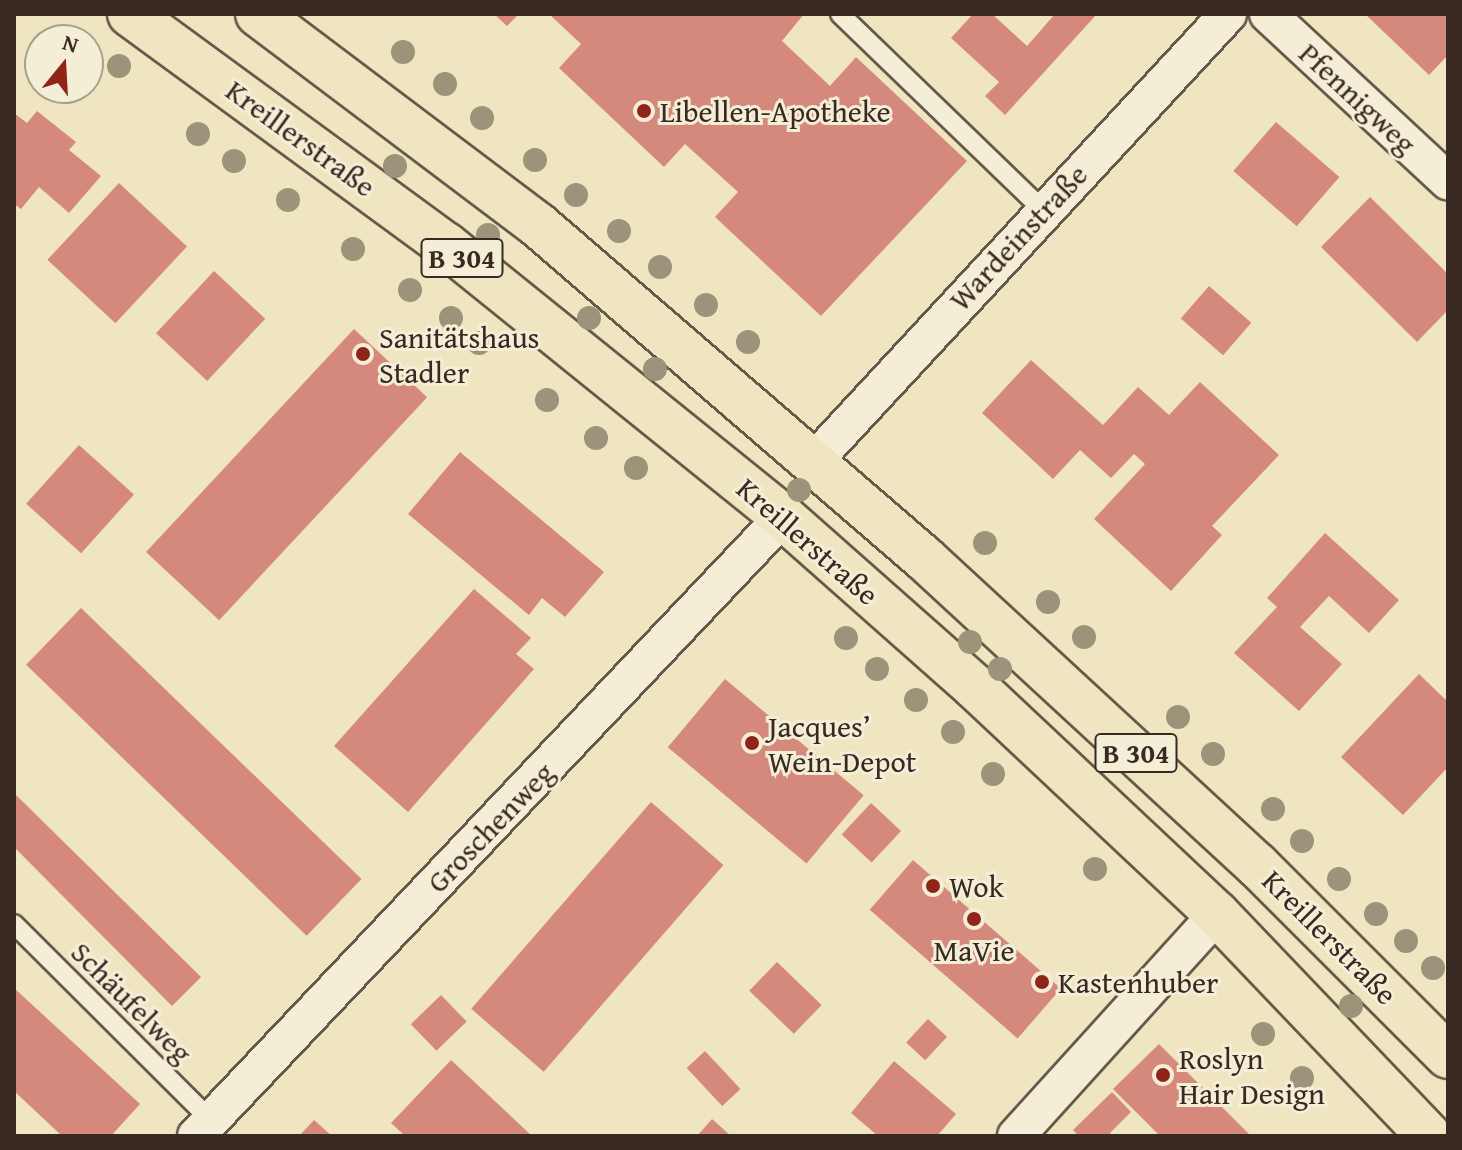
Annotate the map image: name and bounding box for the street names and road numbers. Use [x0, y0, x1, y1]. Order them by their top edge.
street label: Pfennigweg [1292, 35, 1424, 161]
street label: Kreillerstraße [219, 72, 383, 204]
street label: Wardeinstraße [941, 157, 1095, 317]
road number: B 304 [420, 234, 504, 282]
street label: Kreillerstraße [730, 470, 886, 612]
road number: B 304 [1094, 729, 1178, 777]
street label: Groschenweg [419, 754, 561, 900]
street label: Kreillerstraße [1255, 862, 1405, 1012]
street label: Schäufelweg [64, 934, 200, 1070]

